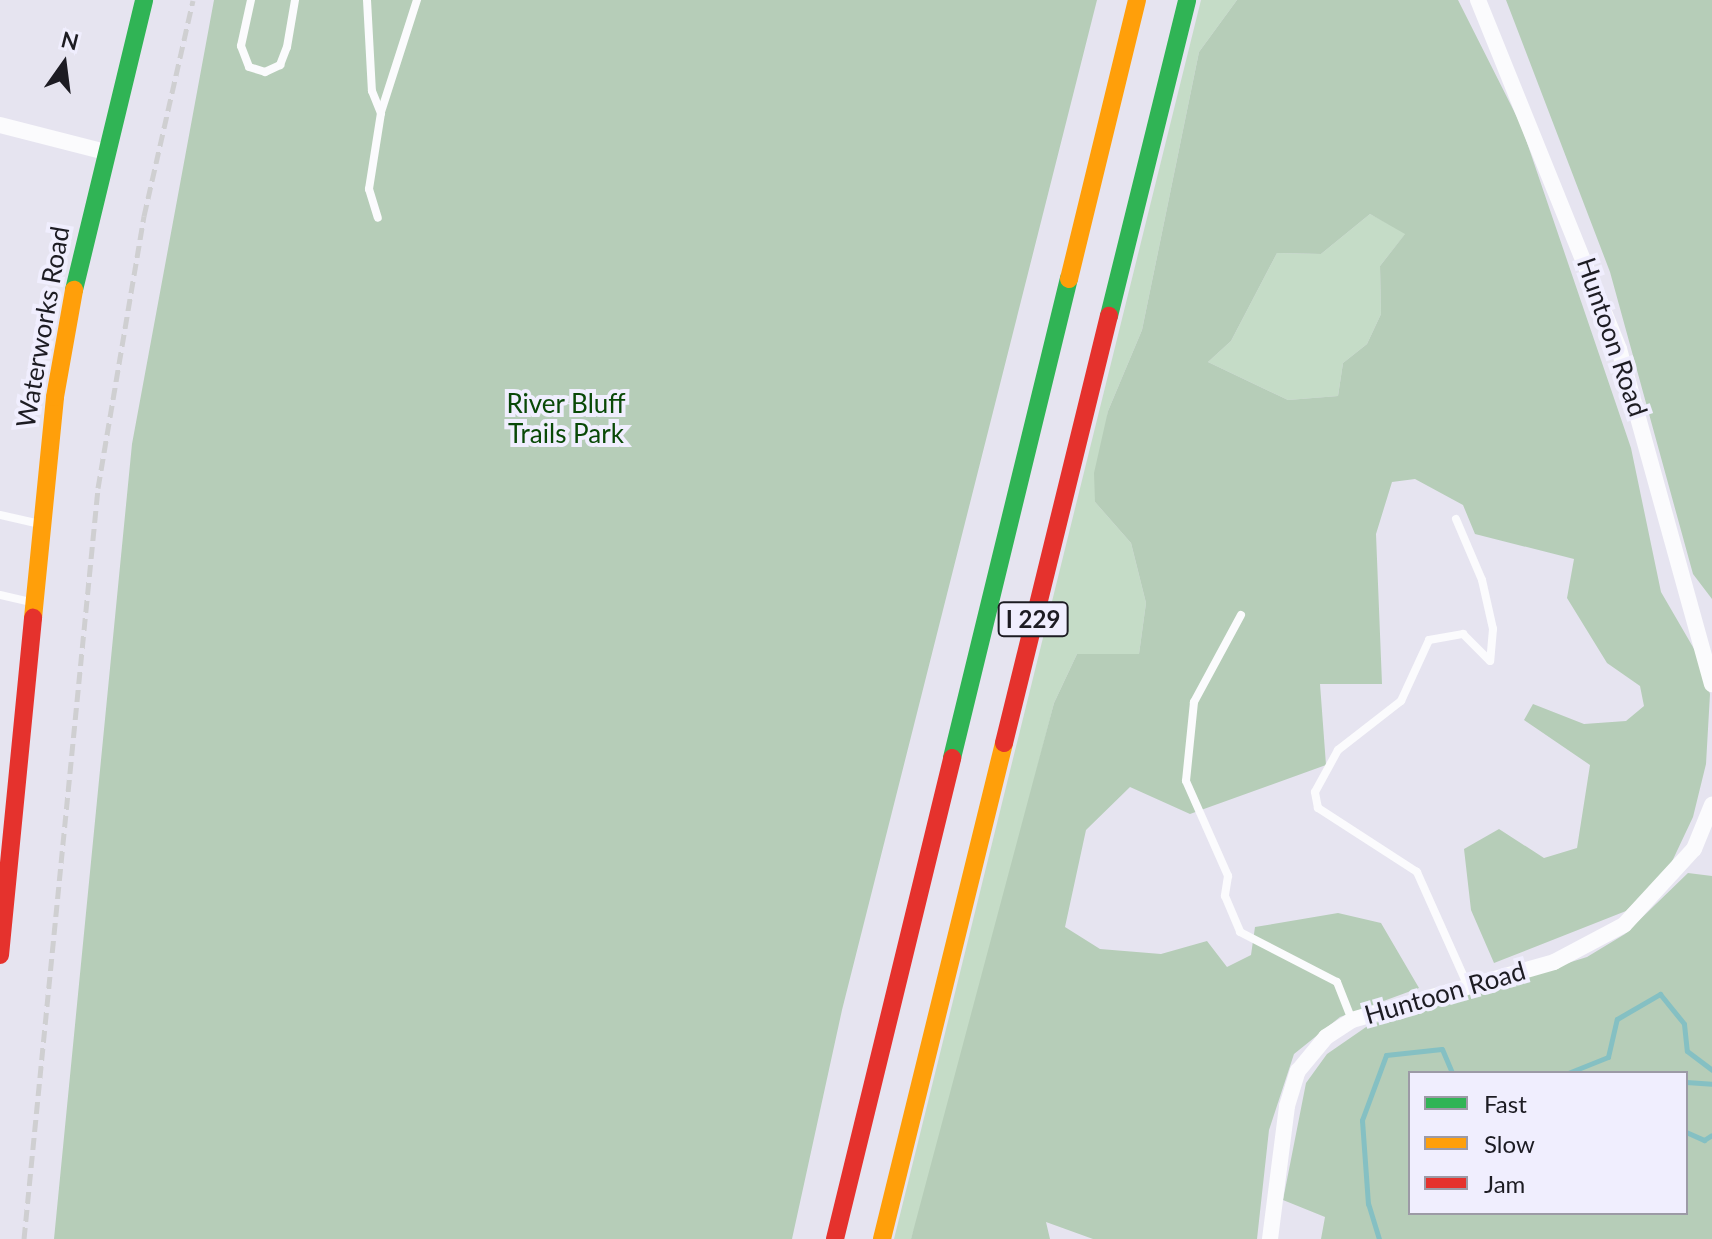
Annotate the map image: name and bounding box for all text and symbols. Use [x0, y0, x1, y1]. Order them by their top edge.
north arrow [24, 24, 104, 104]
text: N [58, 25, 81, 55]
street label: Waterworks Road [10, 224, 76, 430]
street label: Huntoon Road [1570, 253, 1654, 421]
park label: River Bluff Trails Park [506, 388, 626, 450]
road number: I 229 [997, 599, 1069, 639]
street label: Huntoon Road [1361, 955, 1529, 1031]
legend [1408, 1071, 1688, 1215]
text: Fast [1484, 1089, 1527, 1118]
text: Slow [1484, 1129, 1535, 1158]
text: Jam [1484, 1169, 1525, 1198]

